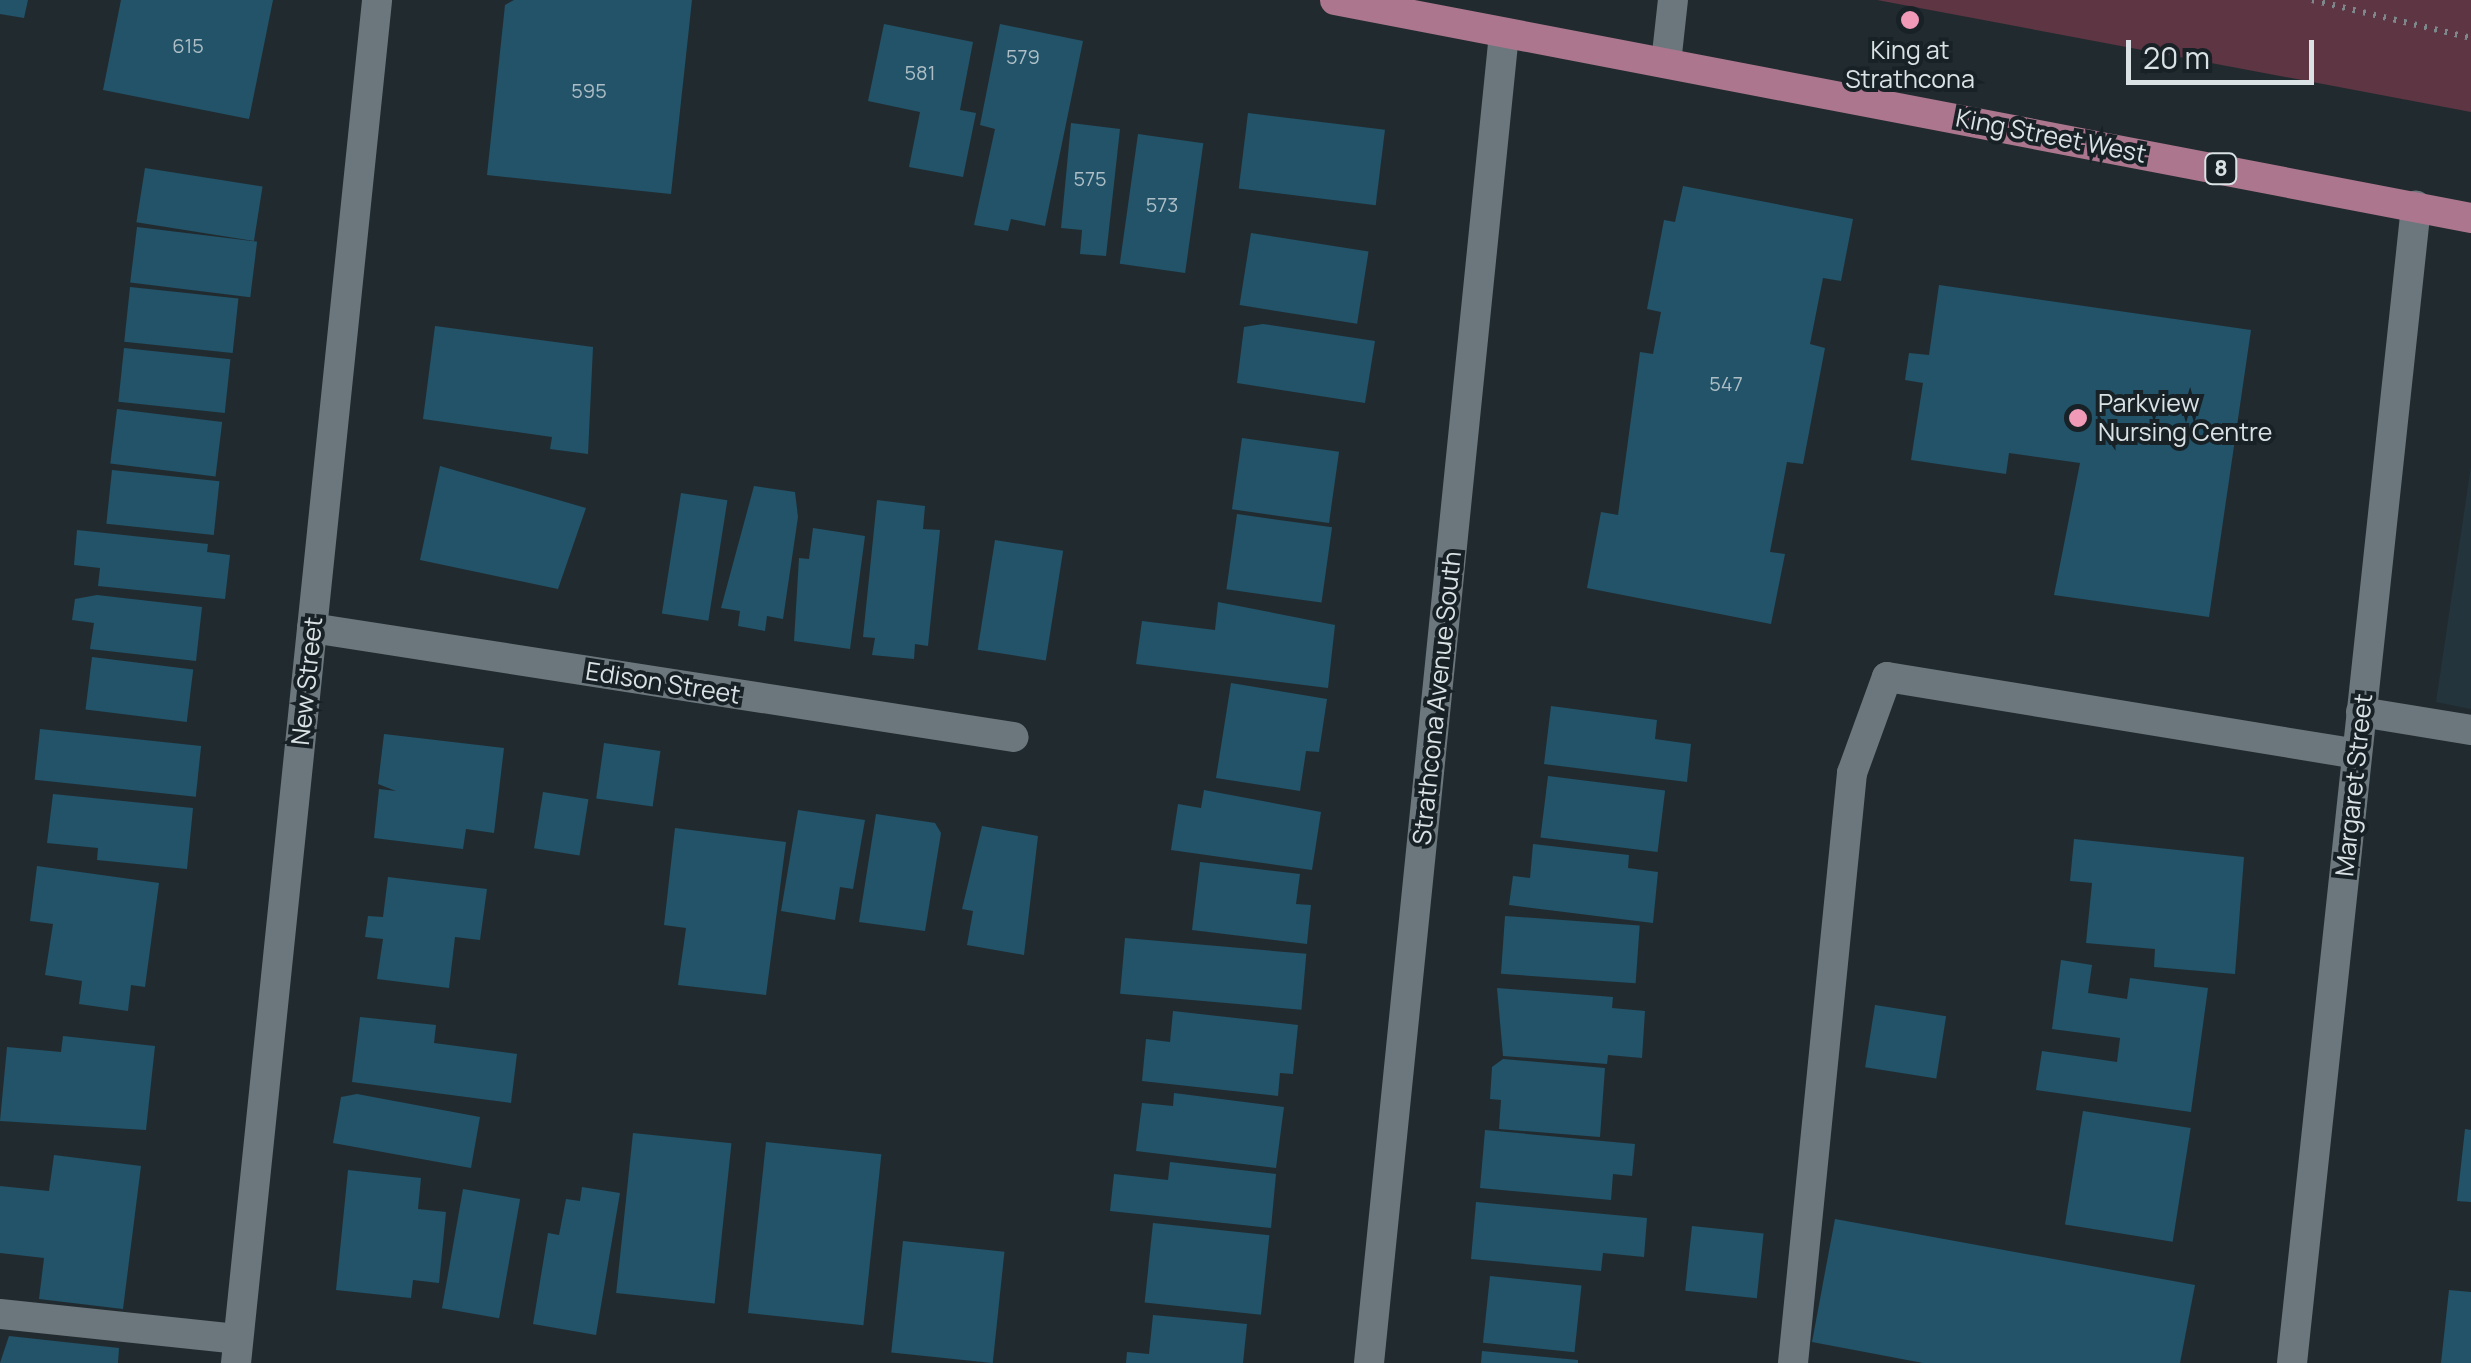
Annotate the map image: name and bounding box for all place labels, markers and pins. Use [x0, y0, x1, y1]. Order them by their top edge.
marker: King at Strathcona [1899, 9, 1921, 31]
place label: King at Strathcona [1845, 36, 1975, 95]
place label: Parkview Nursing Centre [2098, 389, 2272, 448]
marker: Parkview Nursing Centre [2067, 407, 2089, 429]

